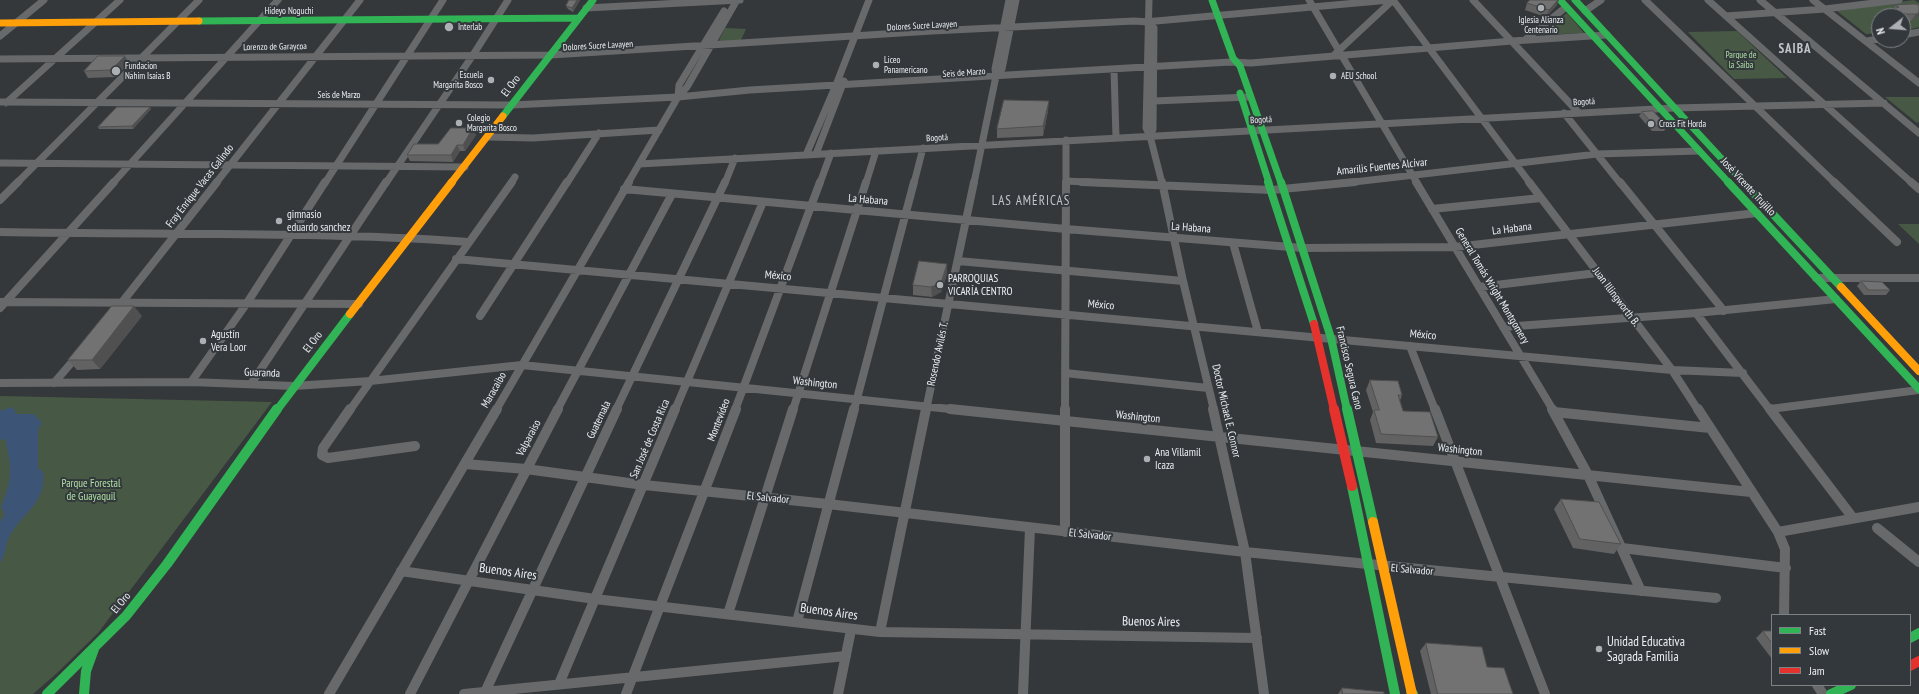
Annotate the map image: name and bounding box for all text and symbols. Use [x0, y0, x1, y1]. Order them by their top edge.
marker: Iglesia Alianza Centenario [1536, 3, 1546, 13]
street label: Hideyo Noguchi [264, 6, 314, 16]
north arrow [1871, 8, 1911, 48]
place label: Iglesia Alianza Centenario [1519, 15, 1563, 36]
street label: Dolores Sucre Lavayen [887, 19, 957, 33]
marker: Interlab [443, 21, 455, 33]
place label: Interlab [458, 22, 482, 32]
text: N [1873, 26, 1888, 36]
street label: Dolores Sucre Lavayen [563, 39, 633, 53]
street label: Lorenzo de Garaycoa [243, 41, 307, 53]
district label: SAIBA [1778, 41, 1812, 57]
park label: Parque de la Saiba [1726, 50, 1756, 71]
place label: Liceo Panamericano [884, 55, 928, 76]
marker: Liceo Panamericano [871, 60, 881, 70]
place label: Fundacion Nahim Isaias B [125, 61, 171, 82]
marker: Fundacion Nahim Isaias B [110, 65, 122, 77]
street label: Seis de Marzo [942, 66, 986, 80]
place label: Escuela Margarita Bosco [433, 70, 483, 91]
marker: AEU School [1328, 71, 1338, 81]
place label: AEU School [1341, 71, 1377, 81]
street label: El Oro [499, 73, 523, 99]
marker: Escuela Margarita Bosco [486, 75, 496, 85]
street label: Seis de Marzo [318, 90, 360, 100]
street label: Bogotá [1573, 96, 1595, 108]
place label: Colegio Margarita Bosco [467, 113, 517, 134]
street label: Bogotá [1250, 114, 1272, 126]
marker: Colegio Margarita Bosco [454, 118, 464, 128]
marker: Cross Fit Horda [1646, 119, 1656, 129]
place label: Cross Fit Horda [1659, 119, 1706, 129]
street label: Bogotá [926, 132, 948, 144]
street label: Fray Enrique Vacas Galindo [163, 142, 237, 230]
street label: José Vicente Trujillo [1718, 155, 1778, 219]
street label: Amarilis Fuentes Alcívar [1336, 156, 1428, 178]
street label: La Habana [848, 192, 888, 208]
district label: LAS AMÉRICAS [992, 193, 1070, 209]
place label: gimnasio eduardo sanchez [287, 208, 350, 234]
marker: gimnasio eduardo sanchez [274, 216, 284, 226]
street label: La Habana [1171, 220, 1211, 236]
street label: La Habana [1491, 220, 1533, 238]
street label: General Tomás Wright Montgomery [1452, 226, 1532, 346]
street label: Juan Illingworth B. [1590, 265, 1642, 329]
street label: México [764, 268, 792, 284]
place label: PARROQUIAS VICARÍA CENTRO [948, 272, 1013, 298]
marker: PARROQUIAS VICARÍA CENTRO [935, 280, 945, 290]
street label: México [1087, 297, 1115, 313]
street label: Rosendo Avilés T. [925, 321, 951, 387]
street label: Francisco Segura Cano [1333, 325, 1365, 411]
street label: México [1409, 327, 1437, 343]
place label: Agustín Vera Loor [211, 328, 246, 354]
street label: El Oro [301, 329, 325, 355]
marker: Agustín Vera Loor [198, 336, 208, 346]
street label: Doctor Michael E. Connor [1209, 363, 1243, 459]
street label: Guaranda [244, 366, 280, 380]
street label: Maracaibo [479, 370, 509, 410]
street label: Washington [792, 374, 838, 392]
street label: San José de Costa Rica [627, 397, 673, 481]
street label: Montevideo [705, 397, 733, 443]
street label: Guatemala [584, 399, 614, 441]
street label: Washington [1115, 408, 1161, 426]
street label: Valparaiso [514, 418, 544, 458]
street label: Washington [1437, 441, 1483, 459]
place label: Ana Villamil Icaza [1155, 446, 1201, 472]
marker: Ana Villamil Icaza [1142, 454, 1152, 464]
park label: Parque Forestal de Guayaquil [61, 477, 121, 503]
street label: El Salvador [746, 489, 790, 507]
street label: El Salvador [1068, 526, 1112, 544]
street label: Buenos Aires [478, 560, 538, 584]
street label: El Salvador [1390, 562, 1434, 578]
street label: El Oro [108, 590, 134, 616]
street label: Buenos Aires [799, 600, 859, 624]
street label: Buenos Aires [1122, 614, 1180, 630]
legend [1771, 614, 1911, 686]
text: Fast [1809, 623, 1826, 638]
place label: Unidad Educativa Sagrada Familia [1607, 634, 1685, 665]
text: Slow [1809, 643, 1829, 658]
marker: Unidad Educativa Sagrada Familia [1594, 644, 1604, 654]
text: Jam [1809, 663, 1825, 678]

